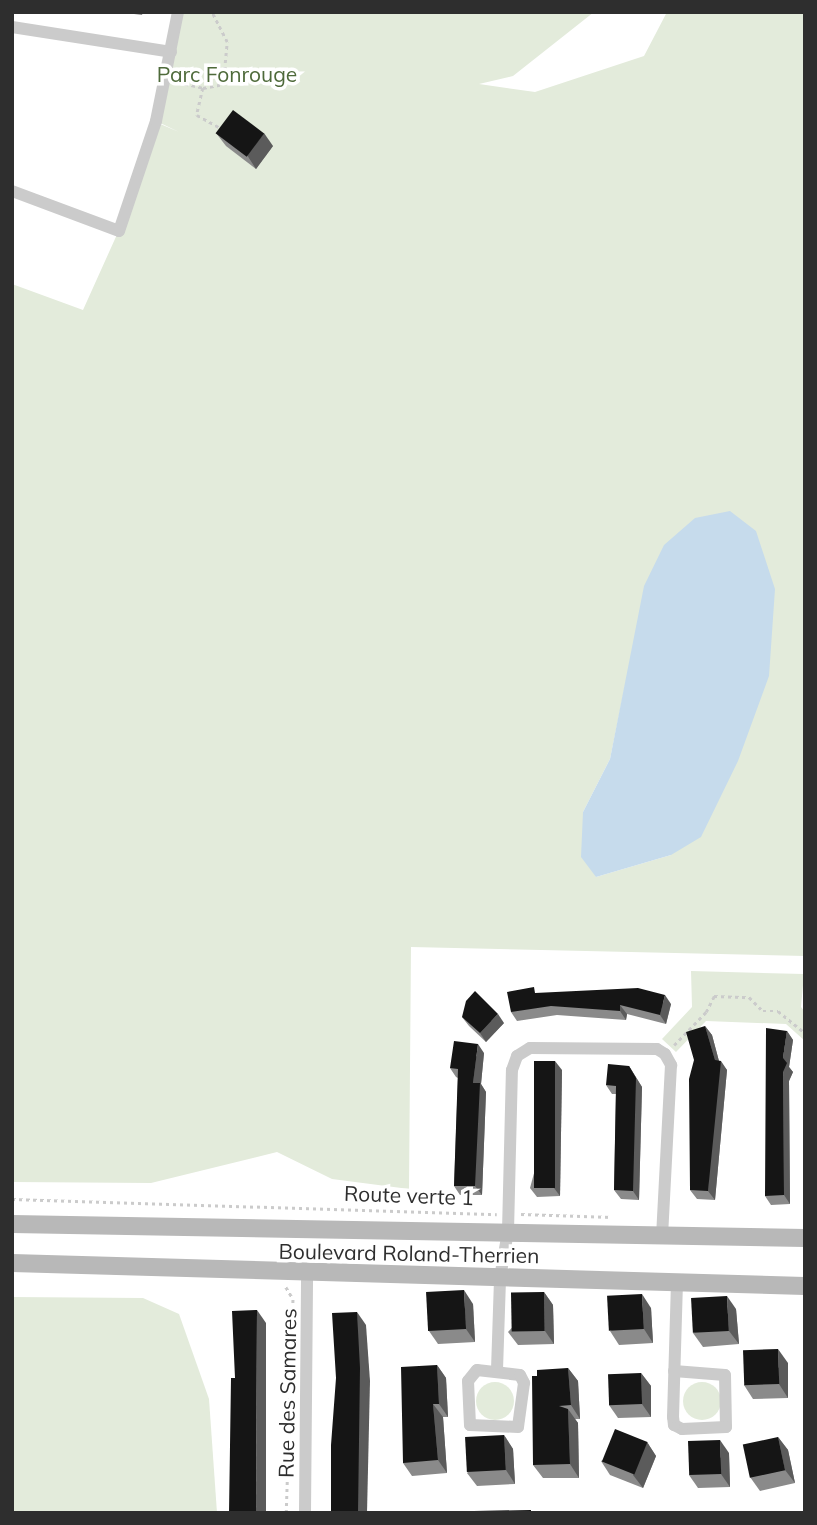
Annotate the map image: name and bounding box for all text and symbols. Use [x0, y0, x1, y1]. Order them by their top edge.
park label: Parc Fonrouge [157, 61, 297, 87]
street label: Route verte 1 [344, 1180, 474, 1210]
street label: Boulevard Roland-Therrien [278, 1238, 540, 1268]
street label: Rue des Samares [273, 1308, 301, 1478]

